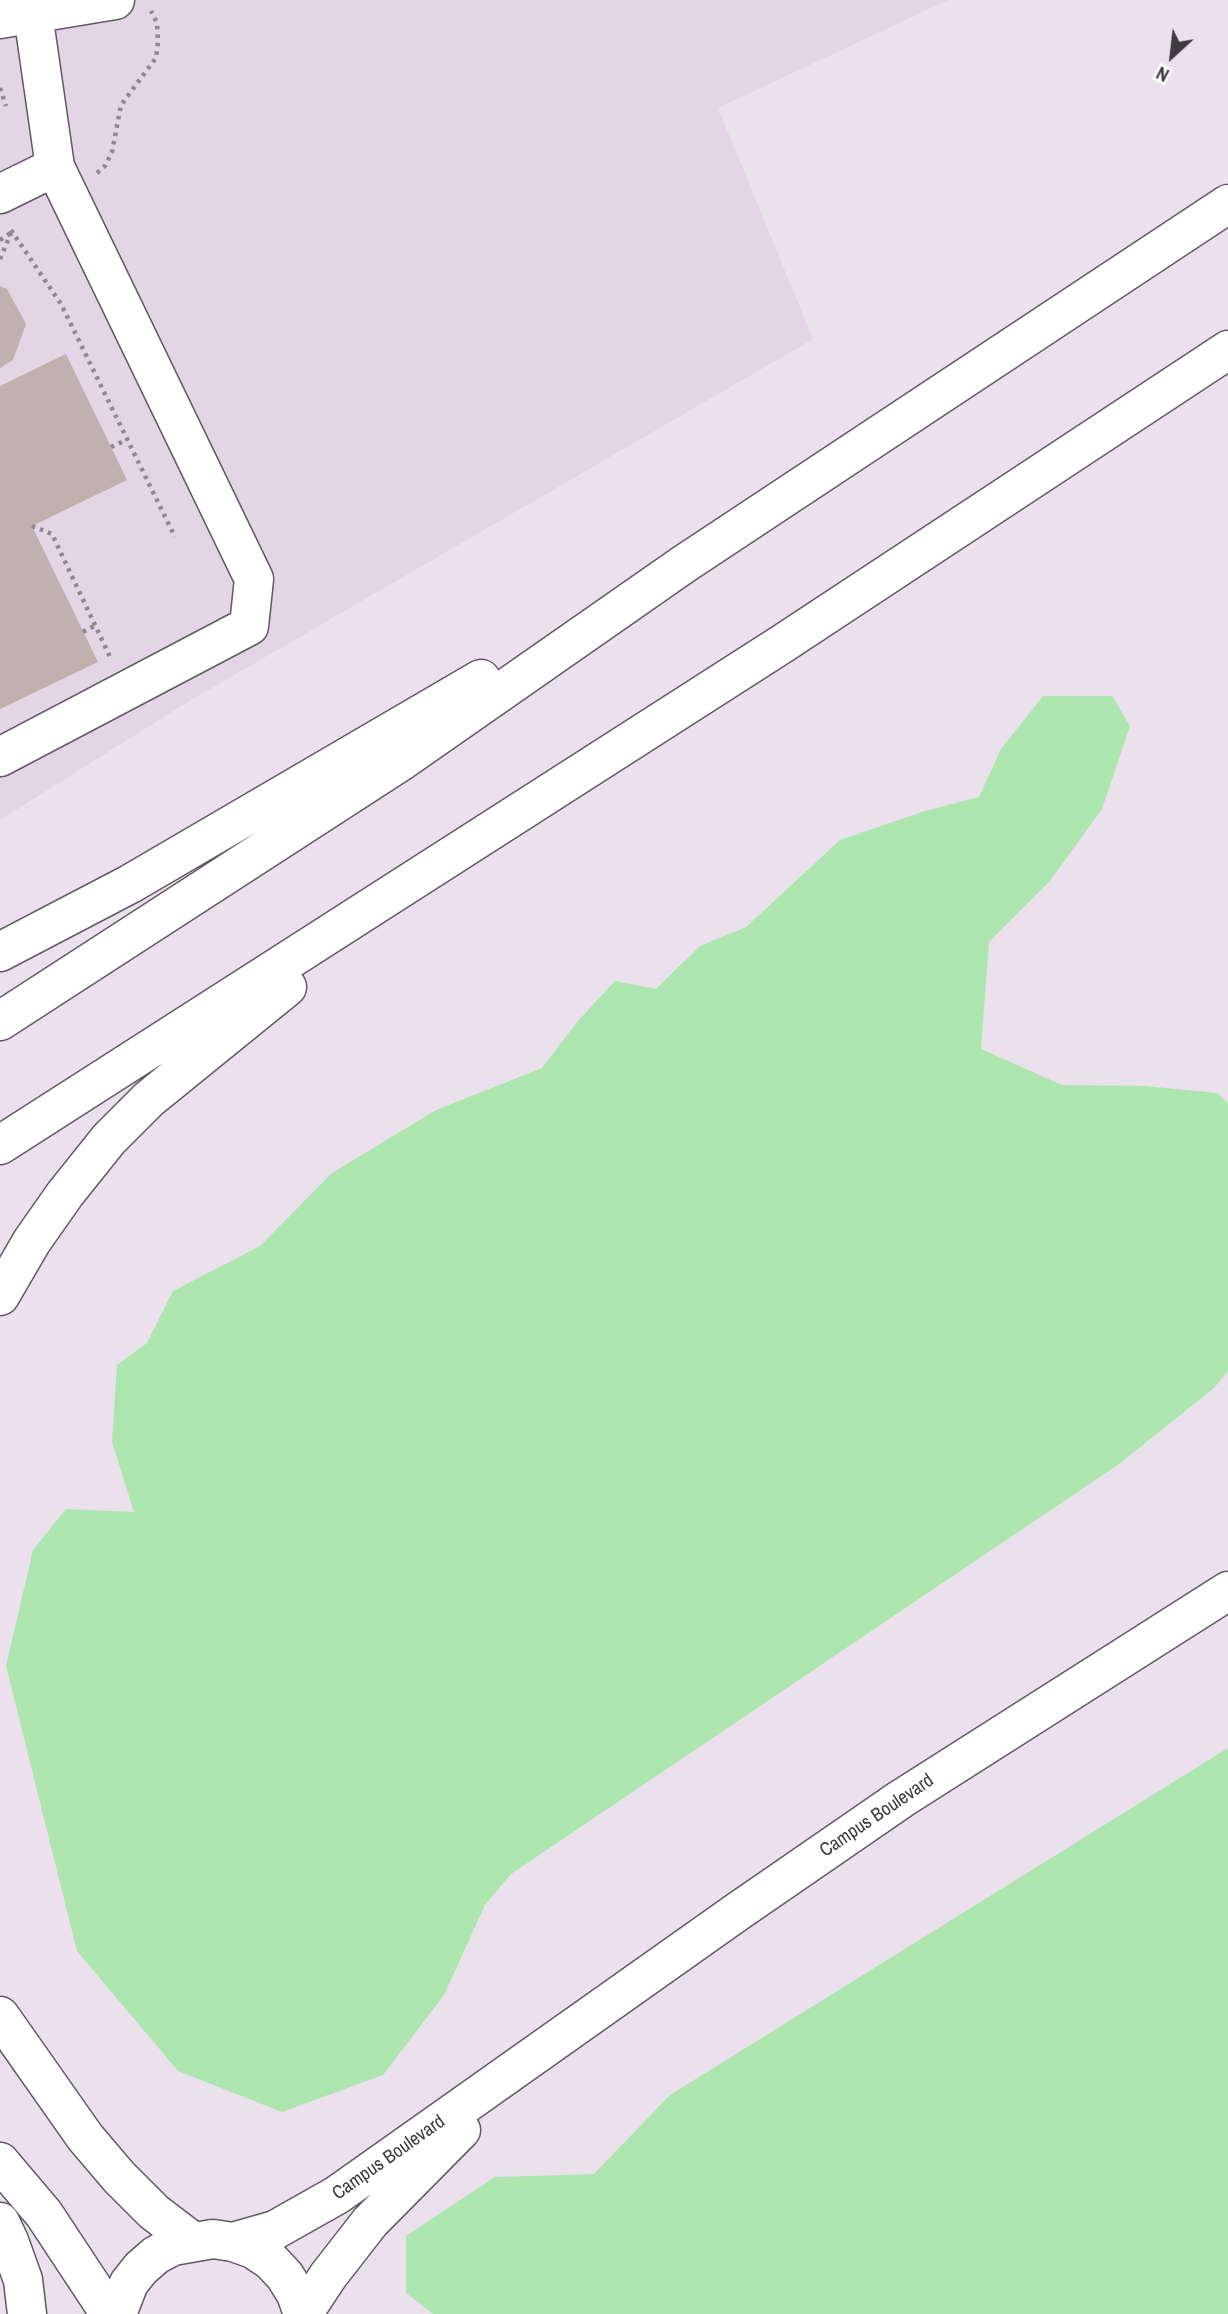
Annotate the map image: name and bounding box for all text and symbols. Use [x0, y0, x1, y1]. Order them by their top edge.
north arrow [1137, 21, 1207, 91]
text: N [1152, 61, 1173, 89]
street label: Campus Boulevard [816, 1770, 938, 1862]
street label: Campus Boulevard [328, 2111, 450, 2205]

